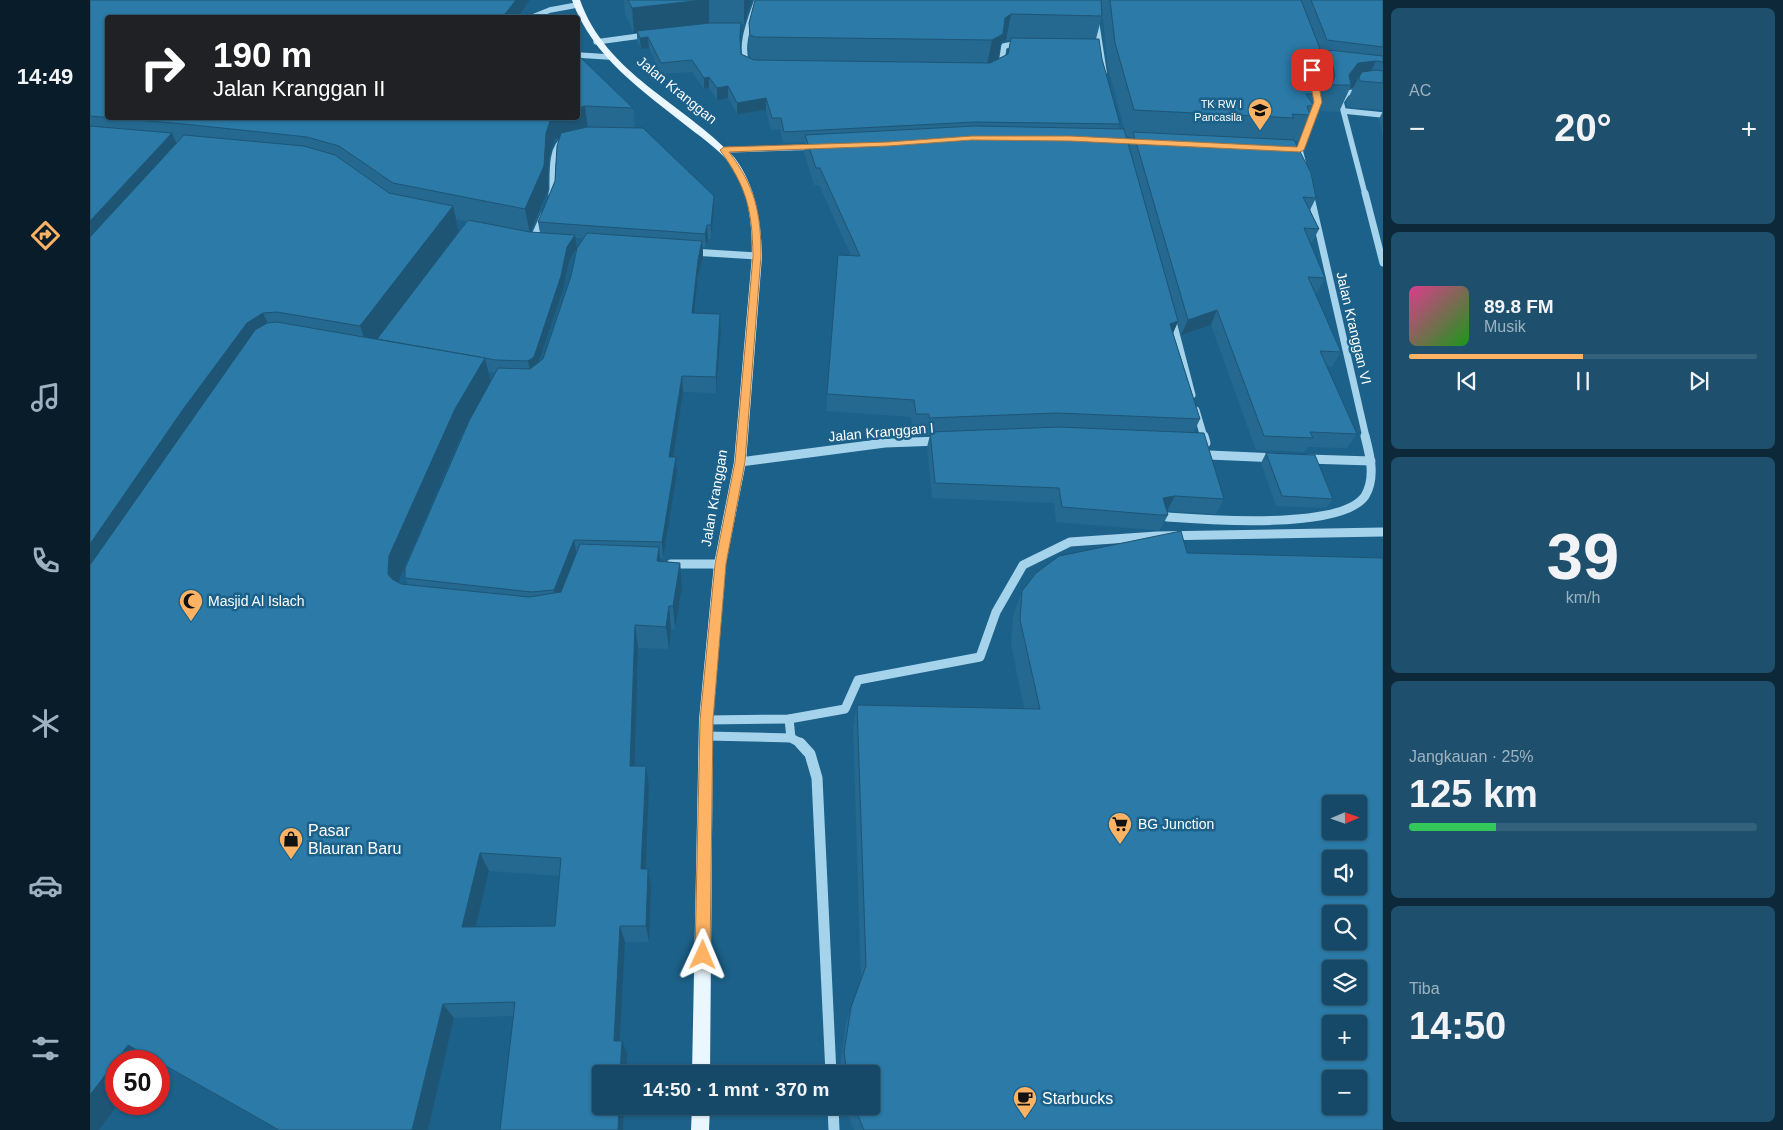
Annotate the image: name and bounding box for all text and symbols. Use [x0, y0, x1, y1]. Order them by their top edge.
icon: right [130, 35, 195, 100]
text: 190 m [213, 35, 312, 74]
pin [1291, 49, 1333, 91]
street label: Jalan Kranggan [634, 53, 720, 127]
icon: arrive [1298, 56, 1326, 84]
text: 14:49 [17, 64, 73, 89]
text: Jalan Kranggan II [213, 76, 385, 101]
text: AC [1409, 82, 1431, 99]
school or university icon: TK RW I Pancasila [1247, 97, 1273, 131]
place label: TK RW I Pancasila [1194, 98, 1243, 123]
text: 20° [1554, 107, 1612, 149]
text: − [1409, 113, 1425, 144]
text: + [1741, 113, 1757, 144]
icon: directions [28, 218, 63, 253]
street label: Jalan Kranggan VI [1333, 270, 1375, 386]
text: 89.8 FM [1484, 296, 1554, 317]
text: Musik [1484, 318, 1526, 335]
icon: previous [1453, 367, 1481, 395]
icon: pause [1569, 367, 1597, 395]
icon: next [1685, 367, 1713, 395]
icon: music [28, 380, 63, 415]
street label: Jalan Kranggan I [828, 419, 934, 445]
street label: Jalan Kranggan [698, 448, 730, 548]
text: 39 [1547, 520, 1619, 593]
icon: phone [28, 543, 63, 578]
mosque icon: Masjid Al Islach [178, 588, 204, 622]
text: km/h [1566, 589, 1600, 606]
place label: Masjid Al Islach [208, 593, 304, 609]
icon: climate [28, 706, 63, 741]
text: Jangkauan · 25% [1409, 748, 1534, 765]
text: 125 km [1409, 773, 1538, 815]
north arrow [1322, 795, 1368, 840]
map controls [1322, 795, 1367, 1115]
supermarket icon: BG Junction [1107, 811, 1133, 845]
place label: BG Junction [1138, 816, 1214, 832]
place label: Pasar Blauran Baru [308, 822, 401, 857]
shop icon: Pasar Blauran Baru [278, 826, 304, 860]
button: sound [1322, 850, 1367, 895]
icon: car [28, 868, 63, 903]
button: search [1322, 905, 1367, 950]
position arrow [676, 928, 728, 980]
button: layers [1322, 960, 1367, 1005]
text: Tiba [1409, 980, 1440, 997]
text: 14:50 [1409, 1005, 1506, 1047]
button: + [1322, 1015, 1367, 1060]
icon: filters [28, 1031, 63, 1066]
speed limit sign: 50 [105, 1050, 170, 1115]
button: − [1322, 1070, 1367, 1115]
text: 14:50 · 1 mnt · 370 m [643, 1079, 829, 1100]
cafe icon: Starbucks [1012, 1085, 1038, 1119]
place label: Starbucks [1042, 1090, 1113, 1107]

